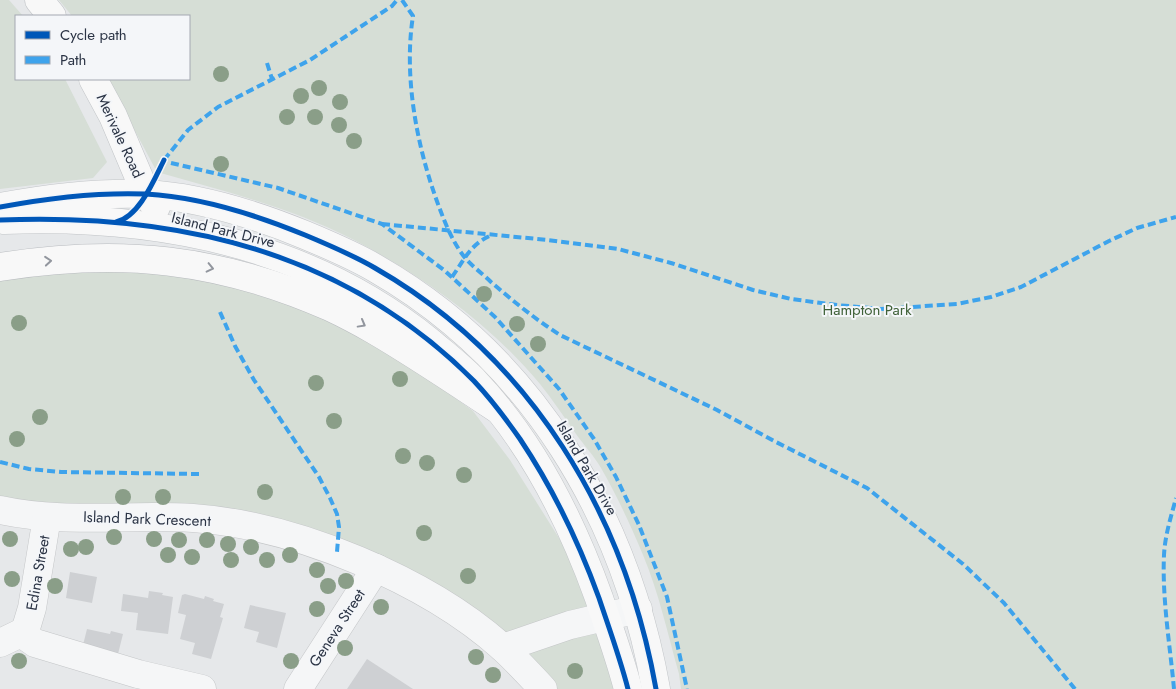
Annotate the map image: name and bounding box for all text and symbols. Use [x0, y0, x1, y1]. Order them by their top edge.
legend [15, 15, 190, 80]
text: Cycle path [60, 24, 127, 46]
text: Path [60, 49, 86, 71]
street label: Merivale Road [91, 90, 149, 182]
street label: Island Park Drive [169, 207, 277, 254]
one-way arrow [45, 256, 53, 267]
one-way arrow [206, 262, 214, 272]
park label: Hampton Park [822, 299, 912, 321]
one-way arrow [356, 317, 365, 327]
street label: Island Park Drive [551, 417, 623, 520]
street label: Island Park Crescent [83, 506, 212, 532]
street label: Edina Street [21, 533, 56, 612]
street label: Geneva Street [304, 584, 371, 671]

